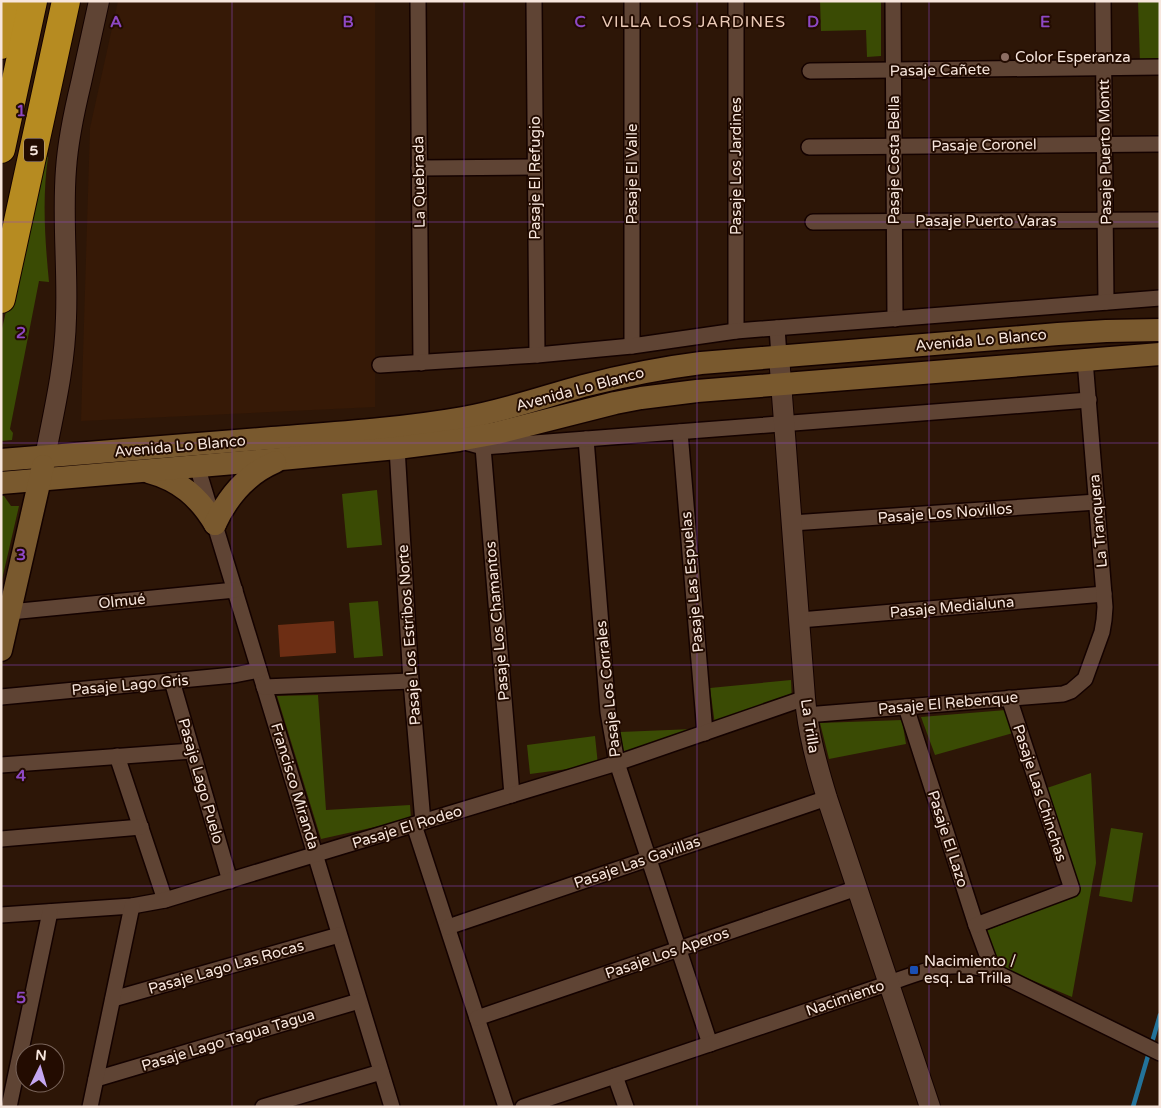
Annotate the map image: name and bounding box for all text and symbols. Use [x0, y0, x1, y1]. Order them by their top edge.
text: A [110, 12, 122, 32]
text: B [342, 12, 354, 32]
text: C [574, 12, 586, 32]
district label: VILLA LOS JARDINES [602, 12, 786, 32]
text: D [807, 12, 819, 32]
text: E [1040, 12, 1050, 32]
place label: Color Esperanza [1015, 48, 1131, 66]
marker: Color Esperanza [999, 51, 1011, 63]
street label: Pasaje Cañete [890, 60, 990, 80]
street label: Pasaje Puerto Montt [1095, 79, 1115, 225]
street label: Pasaje Costa Bella [885, 95, 903, 225]
street label: Pasaje Los Jardines [727, 97, 745, 235]
text: 1 [16, 101, 26, 121]
street label: Pasaje El Refugio [526, 116, 544, 240]
street label: Pasaje El Valle [623, 123, 641, 225]
street label: Pasaje Coronel [931, 135, 1037, 155]
street label: La Quebrada [409, 136, 429, 228]
road number: 5 [24, 138, 44, 162]
street label: Pasaje Puerto Varas [915, 212, 1057, 230]
text: 2 [16, 323, 26, 343]
street label: Avenida Lo Blanco [914, 325, 1048, 355]
street label: Avenida Lo Blanco [514, 363, 646, 415]
street label: Avenida Lo Blanco [113, 431, 247, 461]
street label: La Tranquera [1085, 474, 1111, 568]
street label: Pasaje Los Novillos [877, 499, 1013, 527]
street label: Pasaje Las Espuelas [677, 511, 707, 653]
street label: Pasaje Los Chamantos [481, 541, 513, 701]
street label: Pasaje Los Estribos Norte [394, 544, 424, 726]
text: 3 [16, 545, 26, 565]
street label: Olmué [98, 590, 146, 612]
street label: Pasaje Medialuna [889, 593, 1015, 621]
street label: Pasaje Los Corrales [592, 620, 624, 758]
street label: Pasaje Lago Gris [71, 671, 189, 699]
street label: Pasaje El Rebenque [877, 688, 1019, 718]
street label: La Trilla [797, 698, 823, 754]
street label: Pasaje Lago Puelo [174, 716, 228, 846]
street label: Francisco Miranda [267, 721, 323, 851]
street label: Pasaje Las Chinchas [1009, 722, 1071, 864]
text: 4 [16, 766, 26, 786]
street label: Pasaje El Lazo [924, 788, 972, 890]
street label: Pasaje El Rodeo [350, 802, 464, 852]
street label: Pasaje Las Gavillas [571, 832, 703, 892]
street label: Pasaje Los Aperos [603, 923, 731, 983]
street label: Pasaje Lago Las Rocas [146, 936, 306, 998]
place label: Nacimiento / esq. La Trilla [924, 952, 1016, 987]
marker: Nacimiento / esq. La Trilla [908, 964, 920, 976]
street label: Nacimiento [803, 976, 887, 1020]
text: 5 [16, 988, 26, 1008]
street label: Pasaje Lago Tagua Tagua [139, 1005, 317, 1075]
north arrow [15, 1043, 65, 1093]
text: N [35, 1047, 47, 1065]

